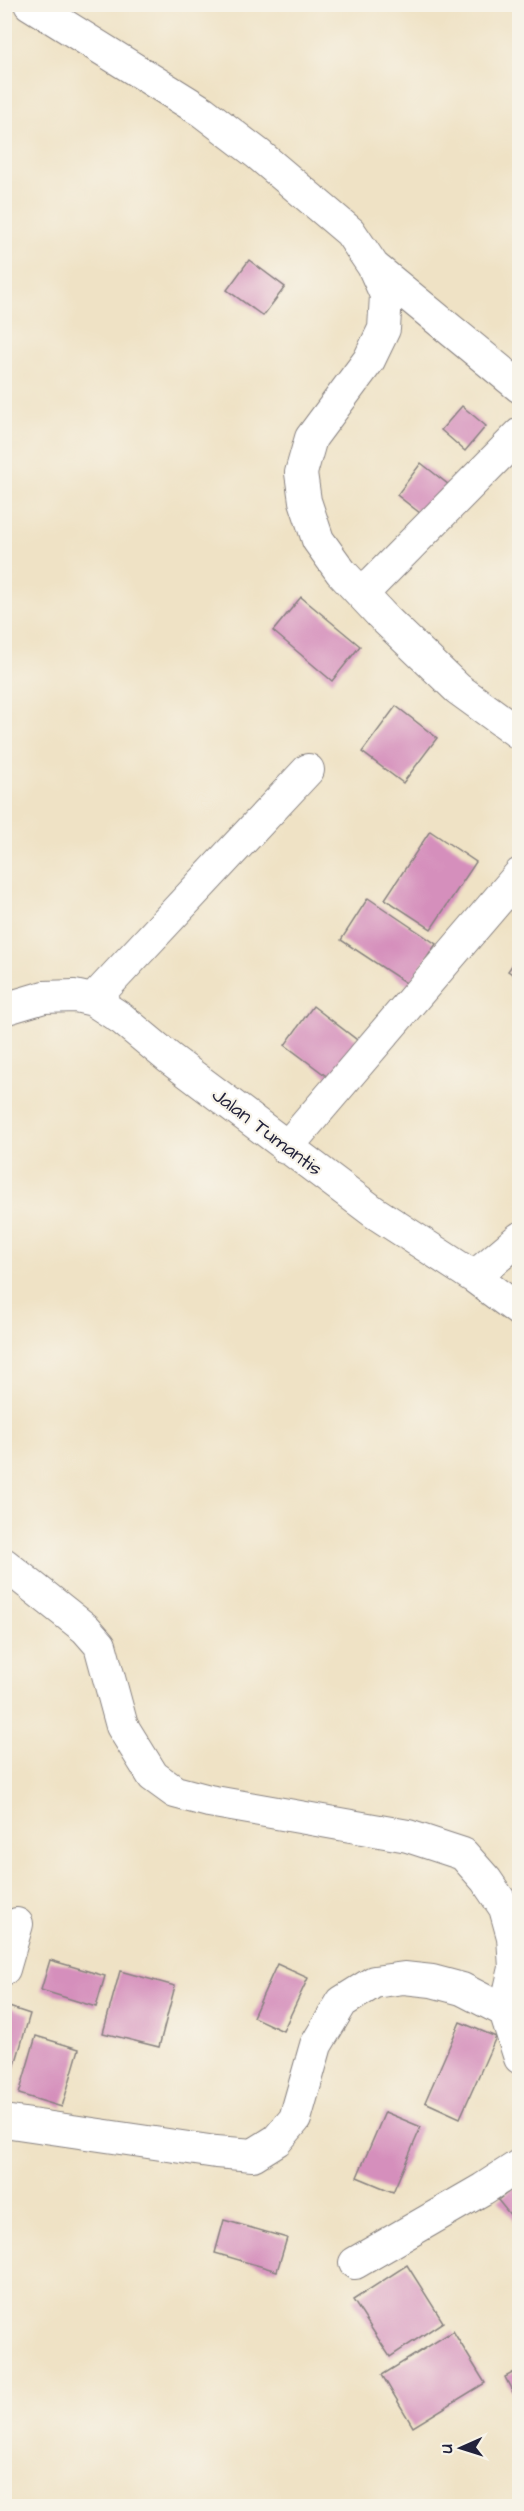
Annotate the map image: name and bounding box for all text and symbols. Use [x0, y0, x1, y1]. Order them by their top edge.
street label: Jalan Tumantis [206, 1081, 328, 1183]
north arrow [431, 2418, 491, 2478]
text: U [436, 2444, 458, 2454]

